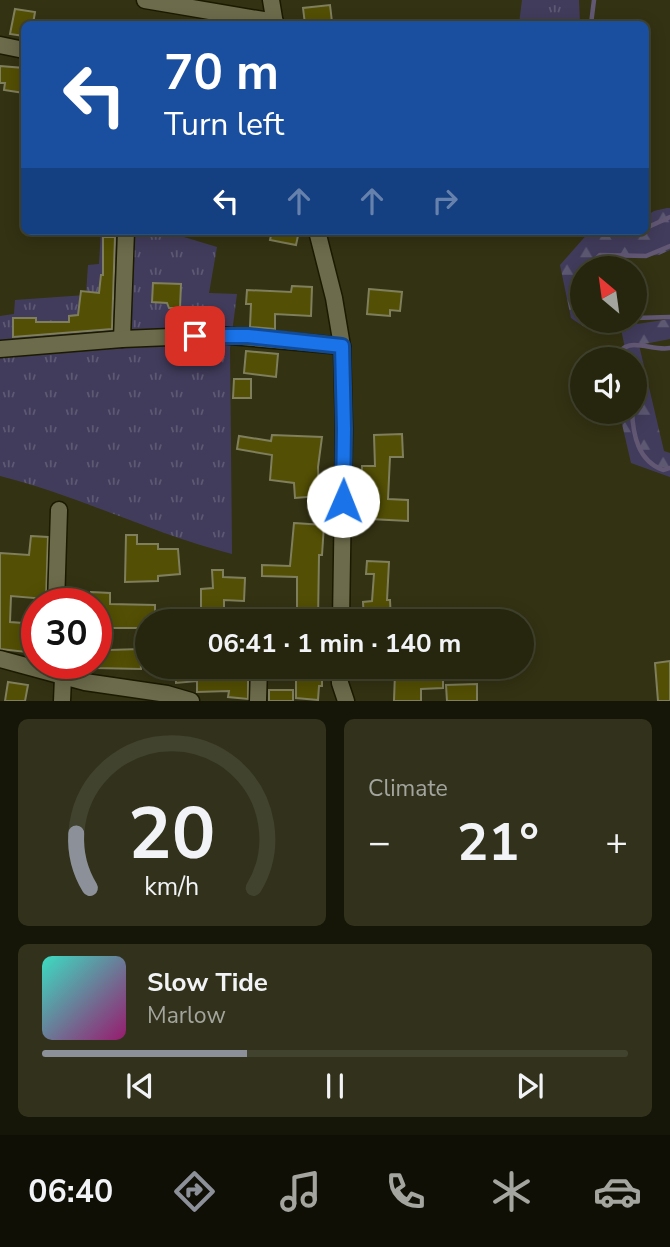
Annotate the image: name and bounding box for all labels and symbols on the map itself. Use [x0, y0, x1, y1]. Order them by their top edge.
north arrow [570, 256, 648, 332]
pin [165, 306, 225, 366]
position arrow [306, 464, 380, 538]
speed limit sign: 30 [21, 588, 112, 679]

